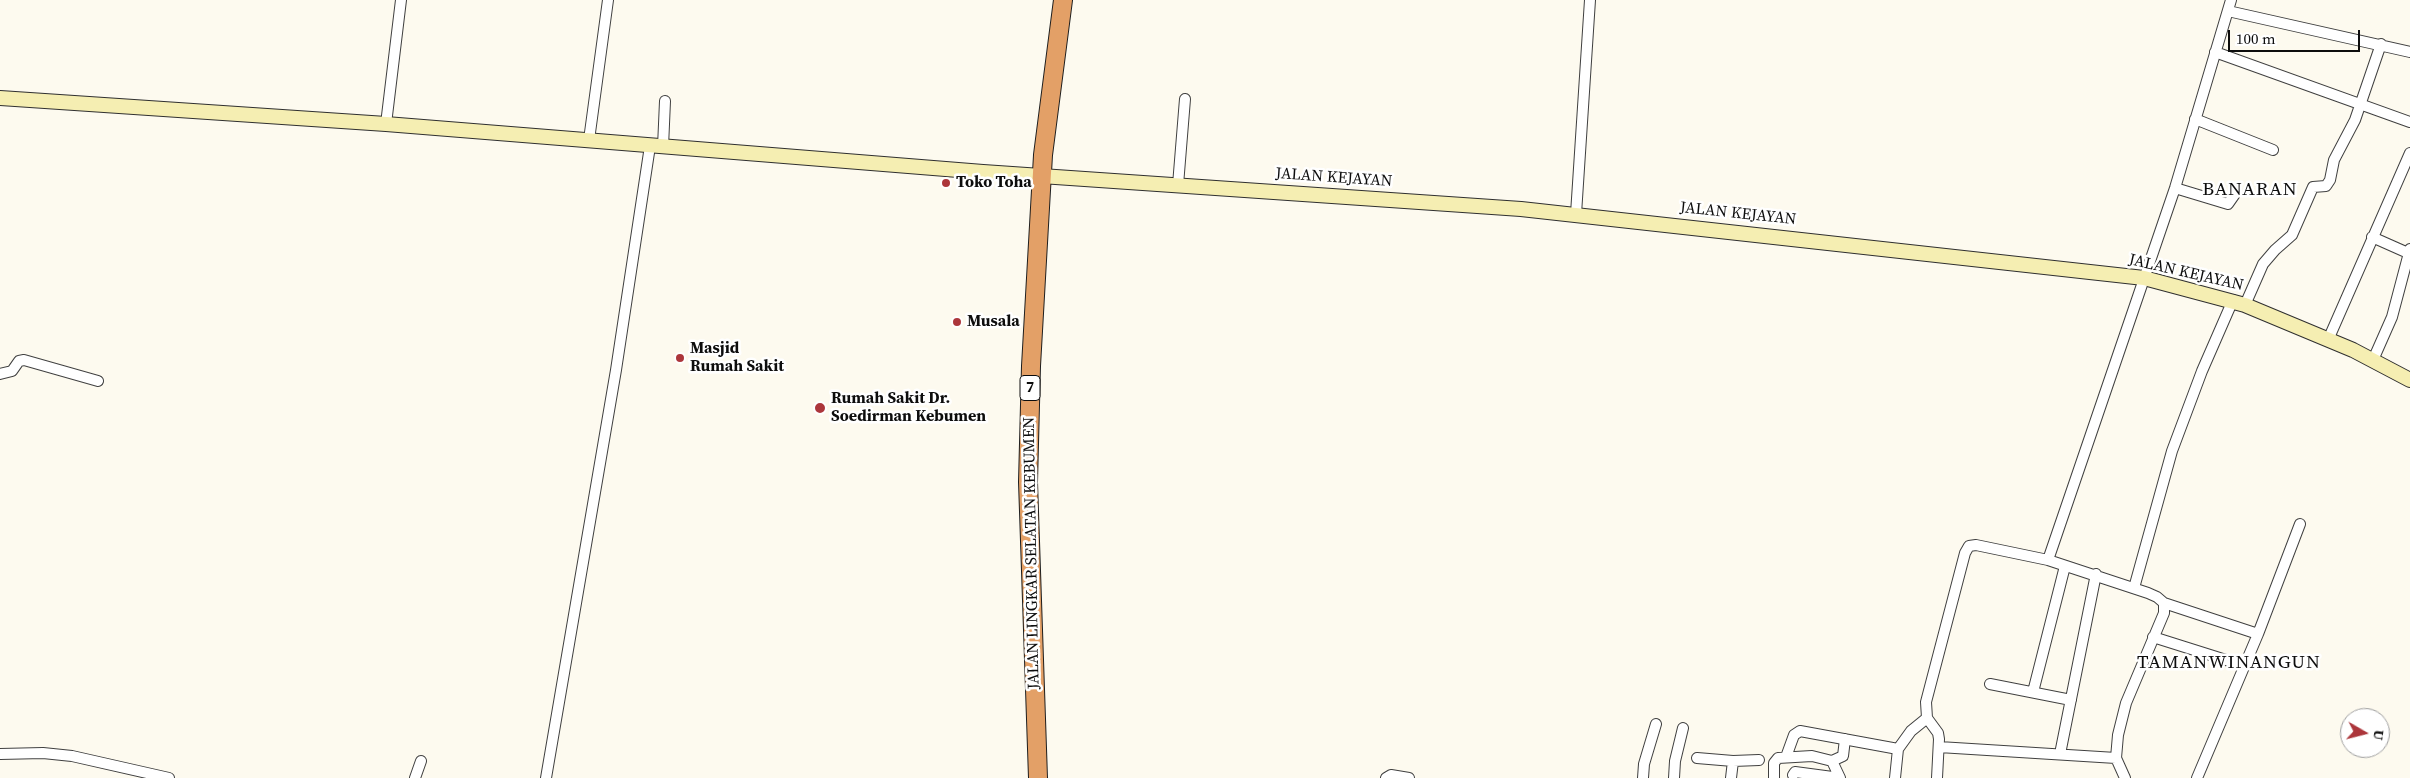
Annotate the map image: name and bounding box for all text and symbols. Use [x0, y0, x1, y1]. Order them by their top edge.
scale bar [2230, 20, 2362, 52]
text: 100 m [2236, 28, 2276, 49]
street label: JALAN KEJAYAN [1275, 164, 1393, 192]
place label: Toko Toha [956, 173, 1032, 193]
marker: Toko Toha [940, 177, 952, 189]
district label: BANARAN [2201, 179, 2299, 201]
street label: JALAN KEJAYAN [1679, 198, 1797, 230]
street label: JALAN KEJAYAN [2127, 250, 2245, 296]
place label: Musala [967, 312, 1020, 332]
marker: Musala [951, 316, 963, 328]
place label: Masjid Rumah Sakit [690, 339, 784, 377]
marker: Masjid Rumah Sakit [674, 352, 686, 364]
road number: 7 [1020, 376, 1040, 400]
place label: Rumah Sakit Dr. Soedirman Kebumen [831, 389, 986, 427]
marker: Rumah Sakit Dr. Soedirman Kebumen [813, 401, 827, 415]
street label: JALAN LINGKAR SELATAN KEBUMEN [1020, 417, 1044, 689]
district label: TAMANWINANGUN [2135, 652, 2323, 674]
north arrow [2340, 708, 2390, 758]
text: U [2368, 728, 2389, 741]

